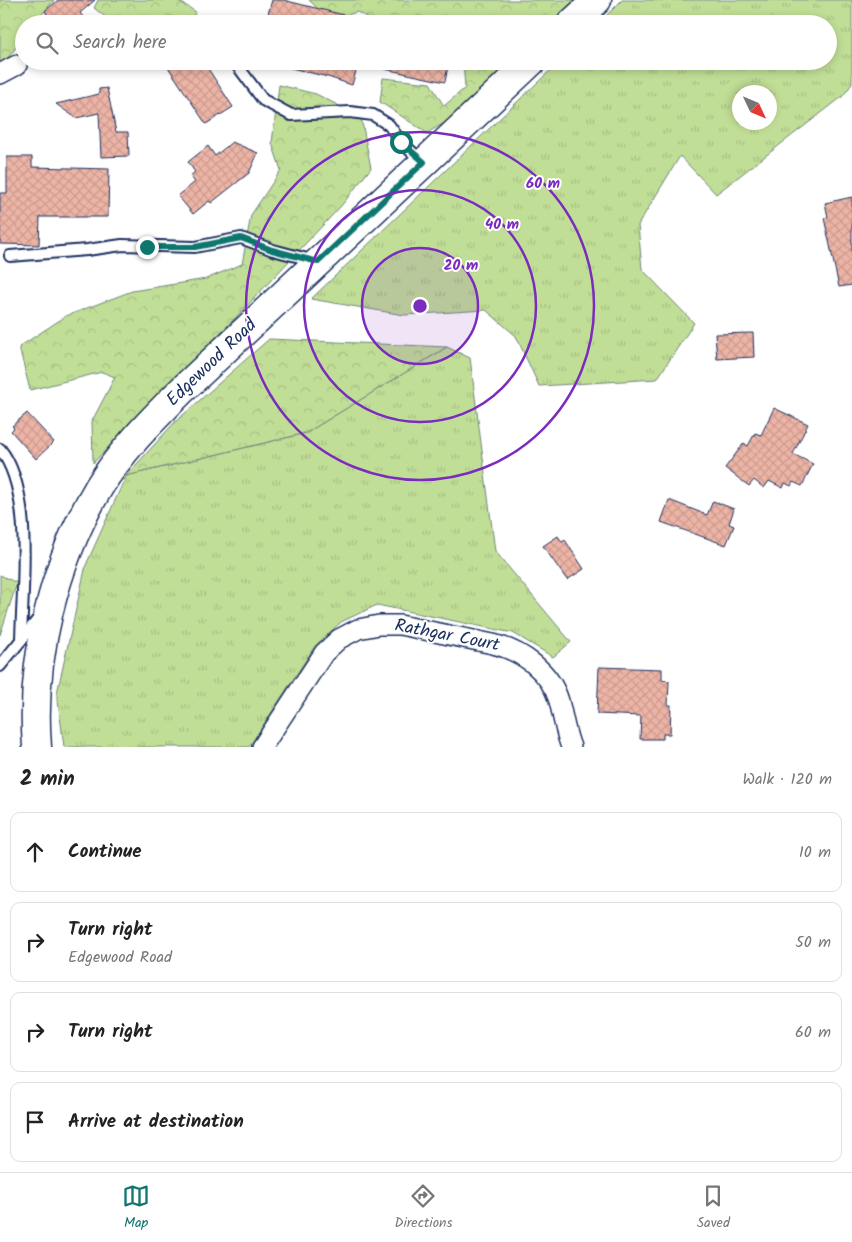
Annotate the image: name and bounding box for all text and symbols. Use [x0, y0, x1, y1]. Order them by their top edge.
search box [15, 15, 837, 70]
text: Search here [73, 28, 167, 58]
icon: search [33, 29, 61, 57]
north arrow [732, 85, 777, 130]
route start [390, 131, 413, 154]
text: 60 m [526, 172, 560, 196]
text: 40 m [485, 213, 519, 237]
route end [136, 236, 159, 259]
text: 20 m [444, 254, 478, 278]
centre of rings [411, 297, 429, 315]
street label: Edgewood Road [160, 311, 265, 414]
street label: Rathgar Court [392, 612, 503, 661]
text: 2 min [20, 763, 75, 796]
text: Walk · 120 m [742, 767, 832, 792]
text: Continue [68, 837, 141, 867]
icon: ahead [21, 838, 49, 866]
text: 10 m [799, 840, 831, 865]
text: Turn right [68, 915, 153, 945]
icon: right [21, 928, 49, 956]
text: 50 m [795, 930, 831, 955]
text: Edgewood Road [68, 945, 172, 970]
text: Turn right [68, 1017, 153, 1047]
icon: right [21, 1018, 49, 1046]
text: 60 m [795, 1020, 831, 1045]
text: Arrive at destination [68, 1107, 244, 1137]
icon: arrive [21, 1108, 49, 1136]
tab: Map [122, 1182, 150, 1234]
tab: Directions [394, 1182, 452, 1234]
tab: Saved [697, 1182, 730, 1234]

